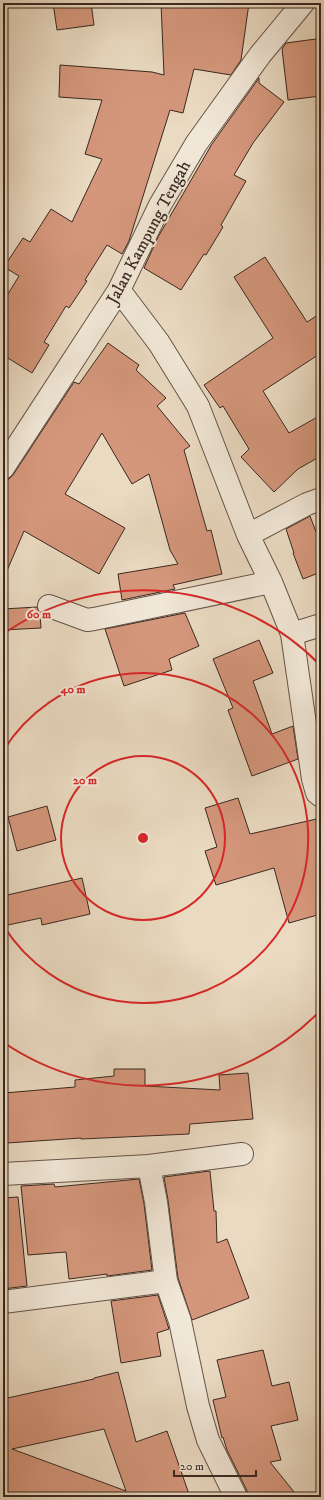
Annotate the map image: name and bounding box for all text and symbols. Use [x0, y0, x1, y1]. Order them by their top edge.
street label: Jalan Kampung Tengah [101, 157, 196, 310]
text: 60 m [27, 607, 51, 622]
text: 40 m [60, 682, 85, 697]
text: 20 m [73, 773, 97, 788]
centre of rings [136, 831, 150, 845]
scale bar [174, 1452, 256, 1478]
text: 20 m [180, 1459, 204, 1474]

